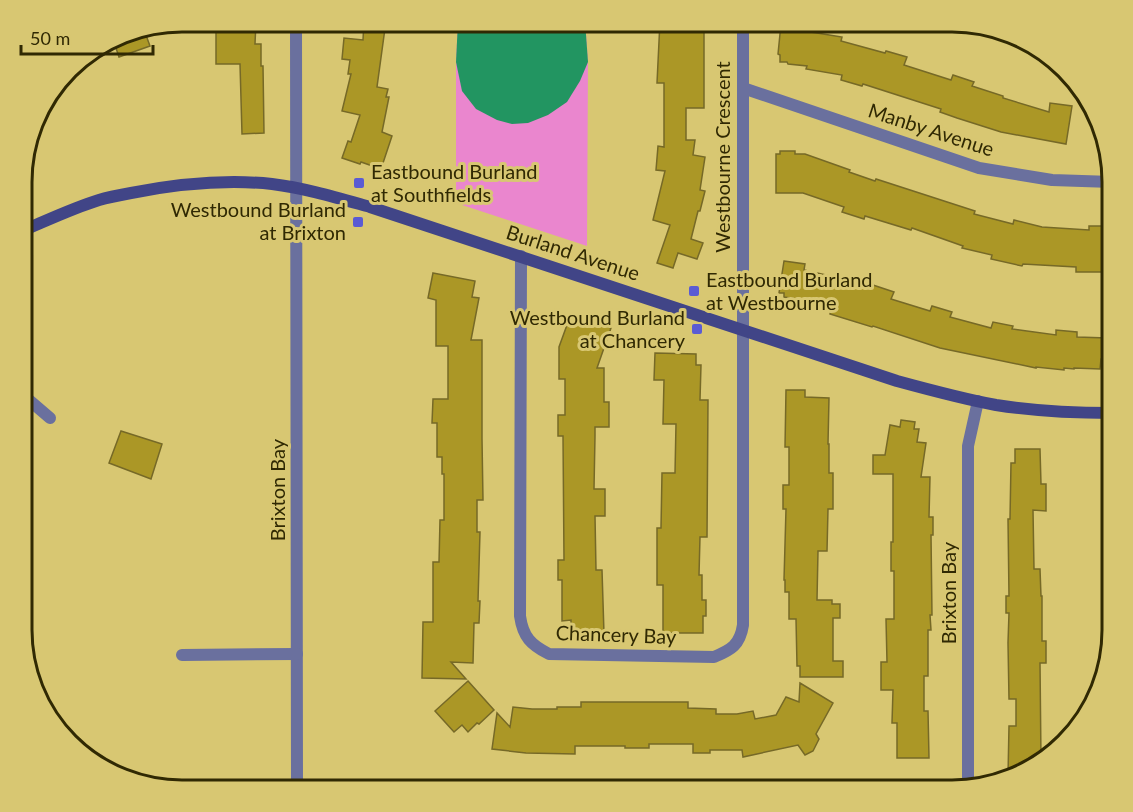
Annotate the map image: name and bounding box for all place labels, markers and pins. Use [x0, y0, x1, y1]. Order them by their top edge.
place label: Eastbound Burland at Southfields [371, 159, 538, 206]
marker: Eastbound Burland at Southfields [352, 176, 366, 190]
place label: Westbound Burland at Brixton [171, 197, 346, 244]
marker: Westbound Burland at Brixton [351, 215, 365, 229]
place label: Eastbound Burland at Westbourne [706, 267, 873, 314]
marker: Eastbound Burland at Westbourne [687, 284, 701, 298]
place label: Westbound Burland at Chancery [510, 305, 686, 352]
marker: Westbound Burland at Chancery [690, 322, 704, 336]

